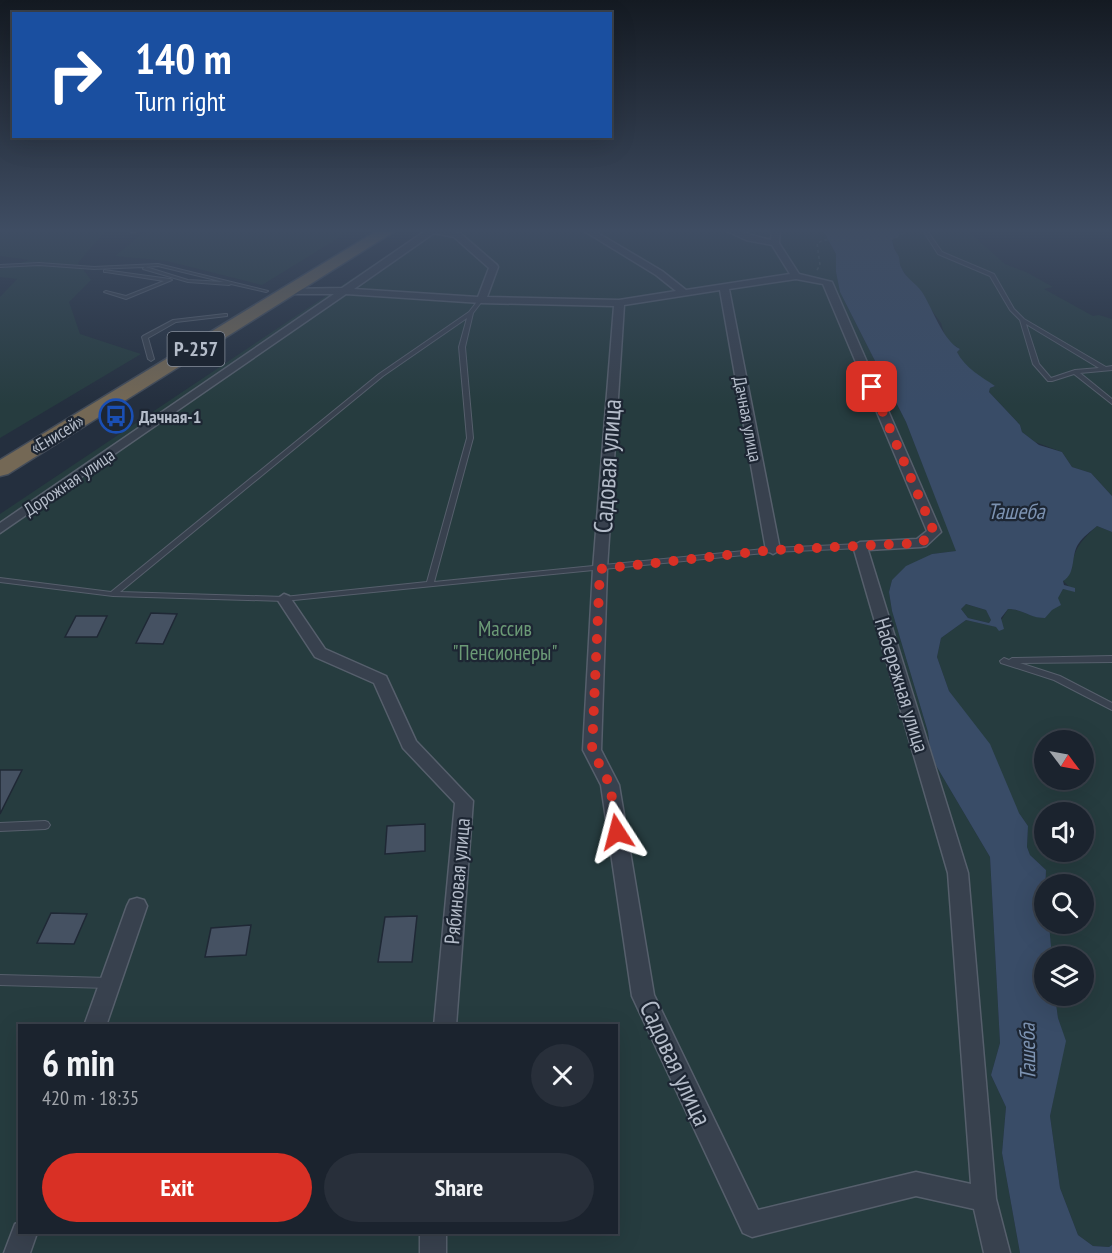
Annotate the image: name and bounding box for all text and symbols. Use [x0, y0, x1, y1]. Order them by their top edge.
text: 140 m [135, 31, 232, 86]
icon: right [36, 36, 114, 114]
text: Turn right [135, 84, 226, 118]
road number: Р-257 [168, 332, 224, 366]
pin [846, 361, 897, 412]
icon: arrive [855, 370, 888, 403]
street label: Дачная улица [728, 374, 768, 464]
bus stop icon: Дачная-1 [98, 398, 134, 434]
street label: Садовая улица [586, 398, 628, 534]
place label: Дачная-1 [139, 405, 201, 428]
street label: «Енисей» [26, 409, 88, 459]
street label: Дорожная улица [19, 443, 119, 521]
water label: Ташеба [987, 497, 1046, 525]
street label: Набережная улица [869, 614, 935, 756]
park label: Массив "Пенсионеры" [453, 615, 557, 666]
north arrow [1034, 730, 1094, 790]
map controls [1034, 730, 1094, 1006]
position arrow [585, 800, 649, 864]
button: sound [1034, 802, 1094, 862]
street label: Рябиновая улица [438, 817, 476, 945]
button: search [1034, 874, 1094, 934]
button: layers [1034, 946, 1094, 1006]
street label: Садовая улица [633, 995, 719, 1131]
water label: Ташеба [1012, 1022, 1041, 1081]
text: 6 min [42, 1039, 115, 1086]
button: close [531, 1044, 594, 1107]
text: 420 m · 18:35 [42, 1085, 139, 1111]
button: Exit [42, 1153, 312, 1222]
button: Share [324, 1153, 594, 1222]

